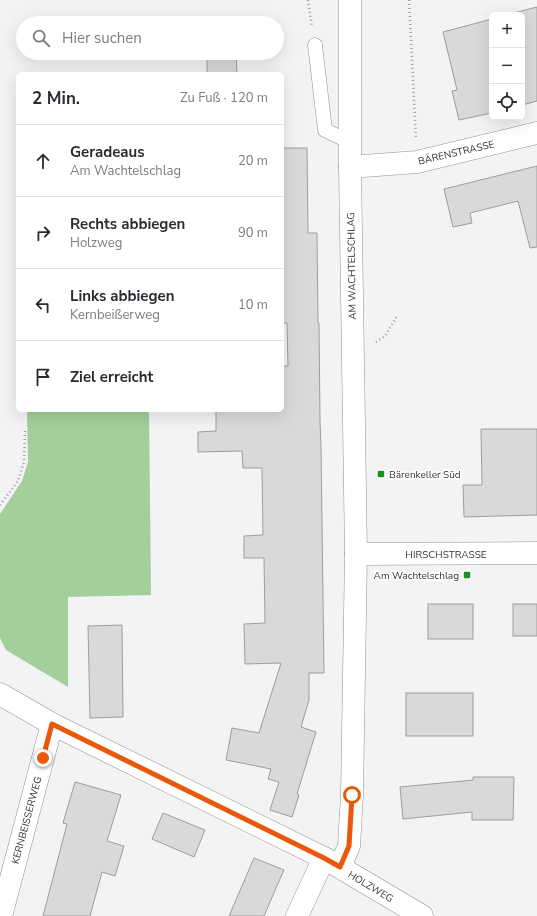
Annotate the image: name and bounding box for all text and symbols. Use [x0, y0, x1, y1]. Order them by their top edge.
map controls [489, 12, 525, 120]
button: + [489, 12, 525, 48]
search box [16, 16, 284, 60]
icon: search [30, 27, 52, 49]
text: Hier suchen [62, 28, 142, 48]
button: − [489, 48, 525, 84]
button: locate [489, 84, 525, 120]
text: 2 Min. [32, 87, 80, 110]
text: Zu Fuß · 120 m [180, 89, 268, 107]
street label: BÄRENSTRASSE [417, 137, 496, 169]
text: Geradeaus [70, 142, 145, 162]
icon: ahead [32, 150, 54, 172]
text: 20 m [238, 152, 268, 170]
text: Am Wachtelschlag [70, 162, 181, 180]
street label: AM WACHTELSCHLAG [344, 212, 360, 320]
text: Rechts abbiegen [70, 214, 185, 234]
icon: right [32, 222, 54, 244]
text: 90 m [238, 224, 268, 242]
text: Holzweg [70, 234, 122, 252]
text: Links abbiegen [70, 286, 174, 306]
icon: left [32, 294, 54, 316]
text: 10 m [238, 296, 268, 314]
text: Kernbeißerweg [70, 306, 160, 324]
icon: arrive [32, 366, 54, 388]
text: Ziel erreicht [70, 367, 153, 387]
place label: Bärenkeller Süd [389, 468, 461, 482]
marker: Bärenkeller Süd [376, 469, 386, 479]
street label: HIRSCHSTRASSE [405, 548, 487, 562]
place label: Am Wachtelschlag [374, 569, 459, 583]
marker: Am Wachtelschlag [462, 570, 472, 580]
route end [34, 749, 52, 767]
street label: KERNBEISSERWEG [9, 775, 45, 866]
route start [343, 786, 361, 804]
street label: HOLZWEG [345, 868, 396, 906]

